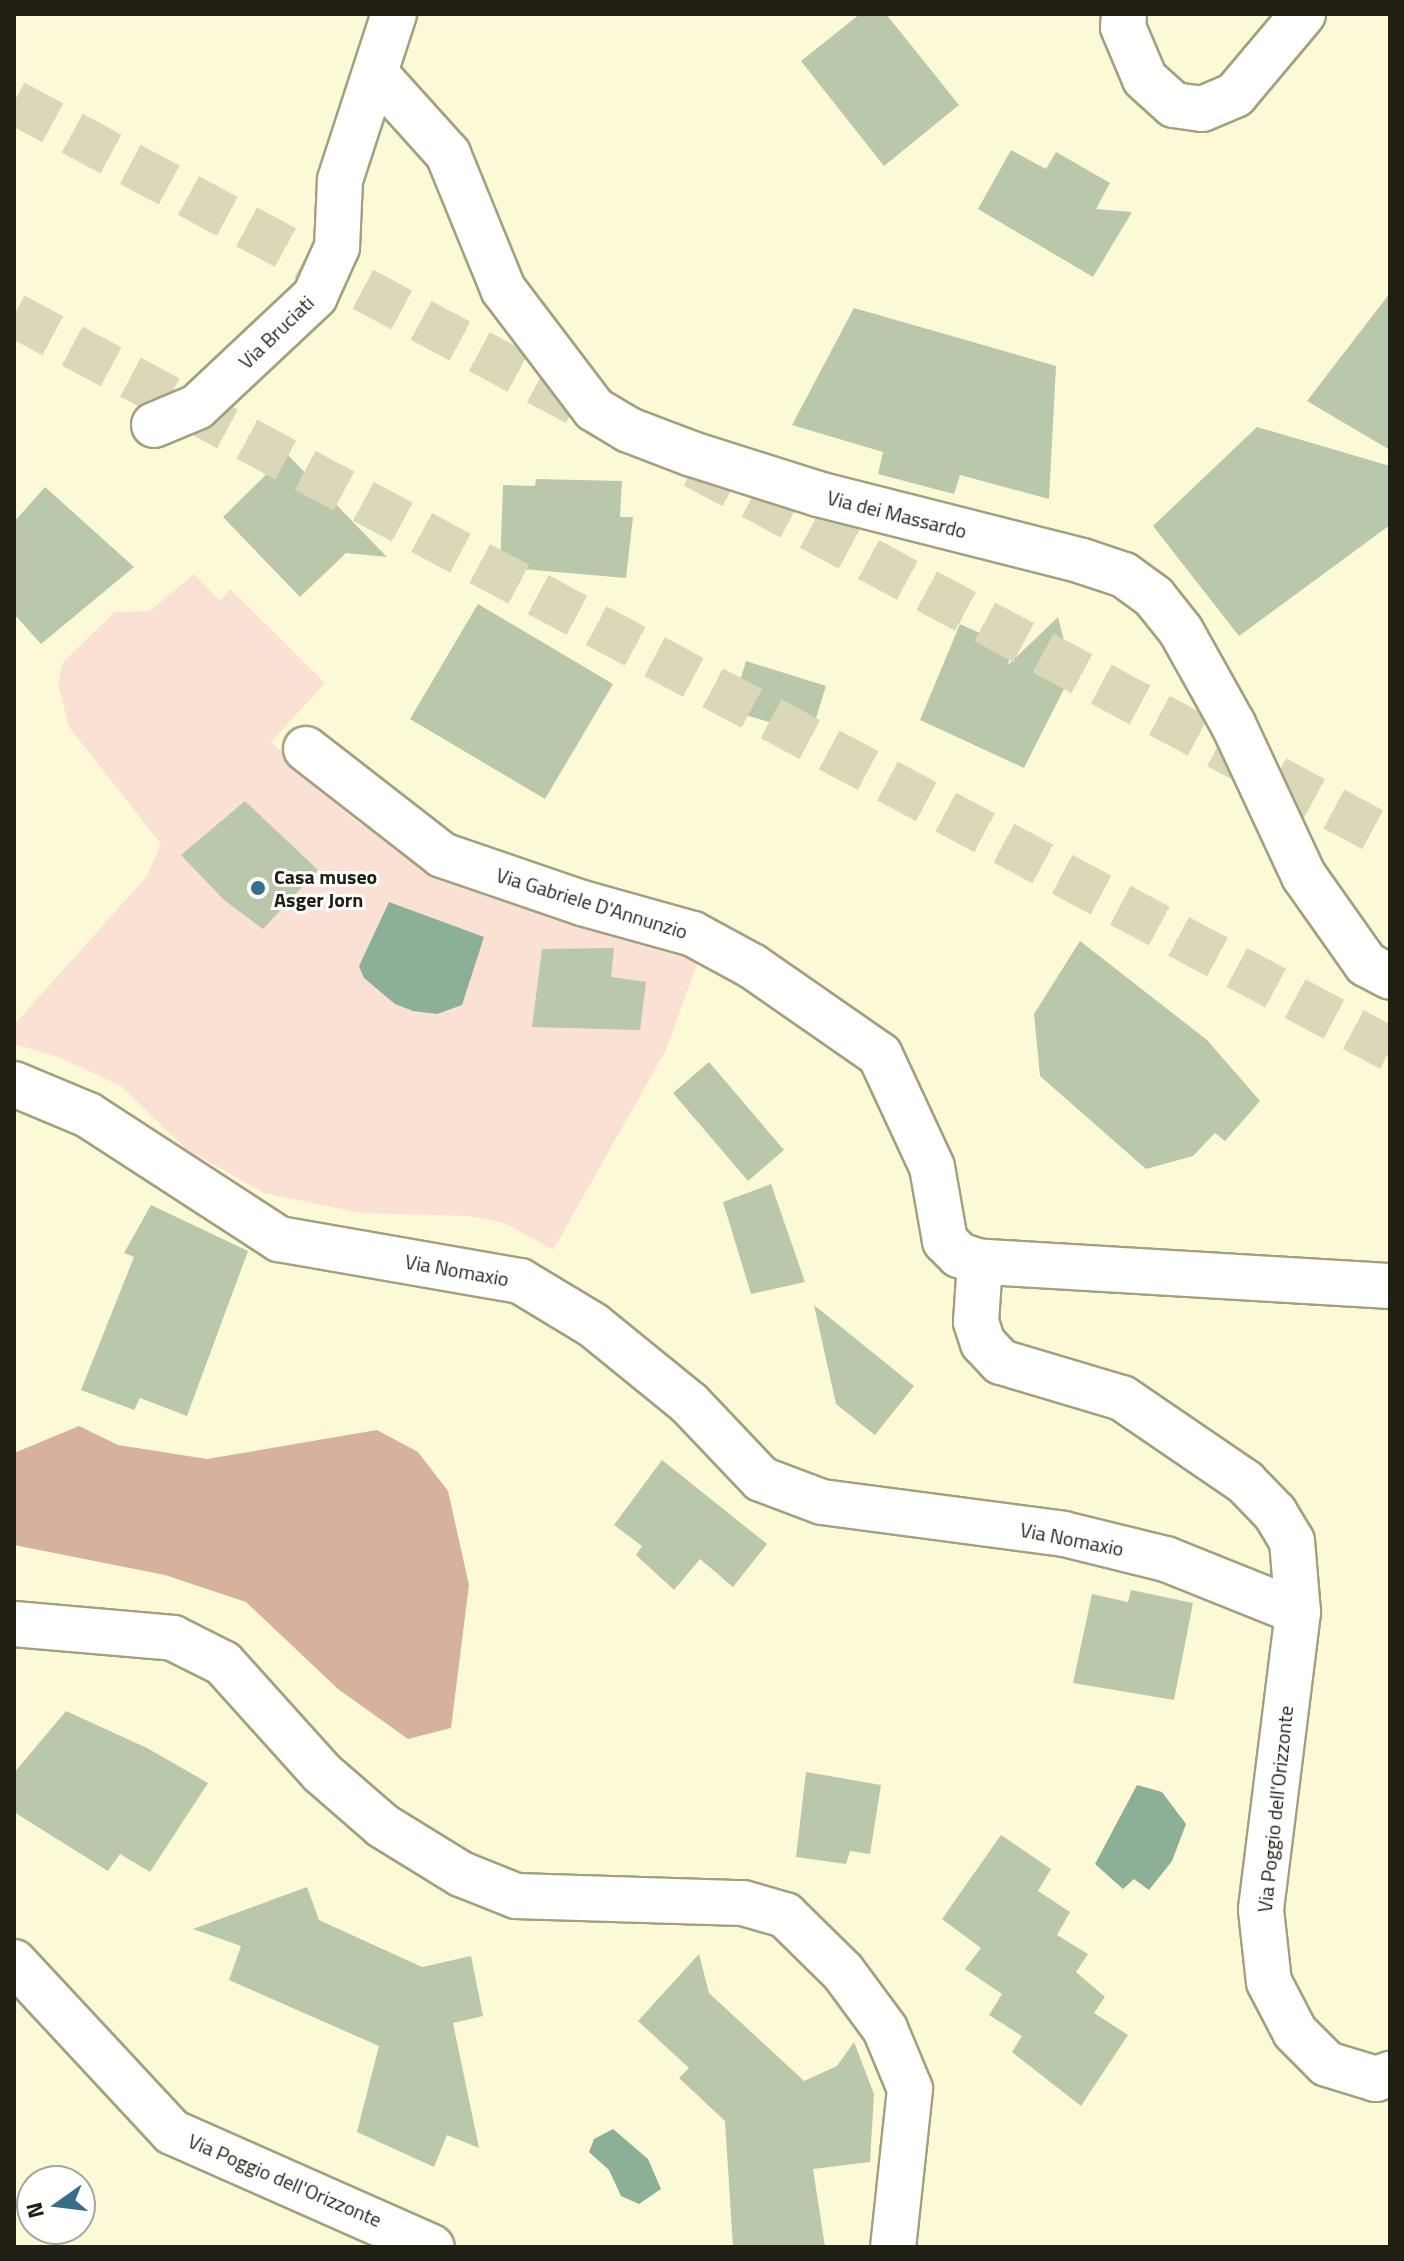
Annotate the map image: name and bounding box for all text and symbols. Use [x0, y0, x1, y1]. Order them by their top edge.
street label: Via Bruciati [234, 290, 318, 374]
street label: Via dei Massardo [825, 485, 969, 543]
street label: Via Gabriele D'Annunzio [493, 862, 691, 944]
place label: Casa museo Asger Jorn [274, 864, 377, 911]
marker: Casa museo Asger Jorn [249, 879, 267, 897]
street label: Via Nomaxio [403, 1249, 511, 1291]
street label: Via Nomaxio [1018, 1517, 1126, 1561]
street label: Via Poggio dell'Orizzonte [1252, 1704, 1298, 1914]
street label: Via Poggio dell'Orizzonte [185, 2128, 385, 2232]
north arrow [16, 2165, 96, 2245]
text: N [16, 2199, 53, 2222]

